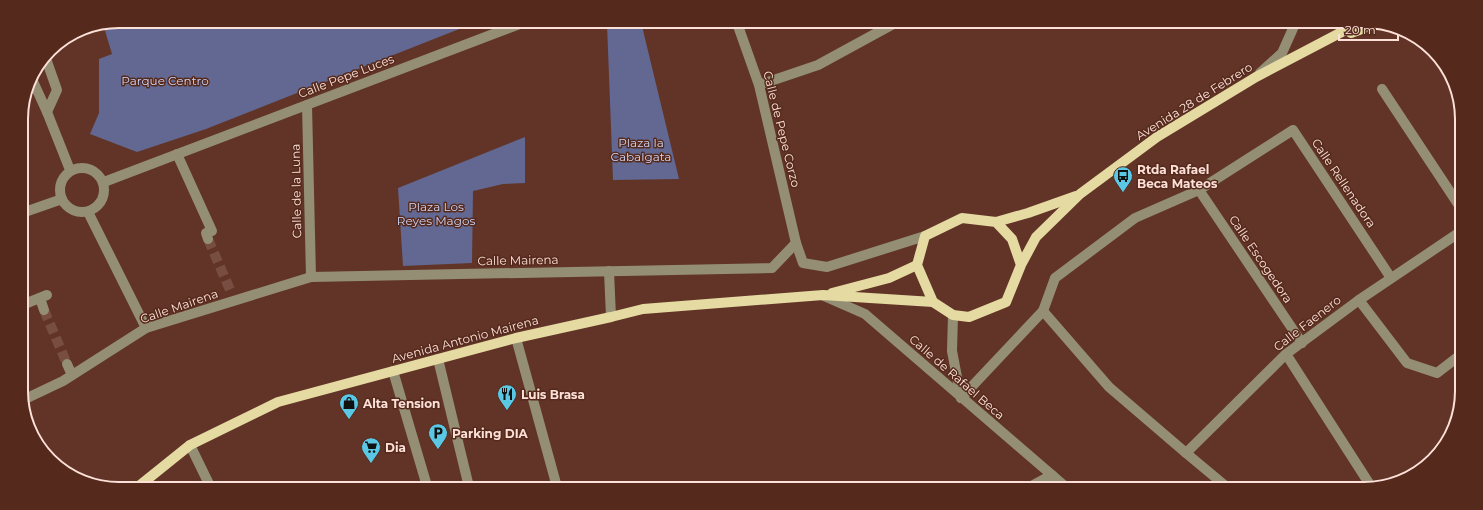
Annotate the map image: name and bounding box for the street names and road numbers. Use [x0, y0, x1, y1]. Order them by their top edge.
street label: Calle Pepe Luces [296, 51, 396, 101]
street label: Avenida 28 de Febrero [1133, 59, 1255, 143]
street label: Calle de Pepe Corzo [760, 69, 804, 189]
street label: Calle Rellenadora [1309, 136, 1379, 230]
street label: Calle de la Luna [288, 144, 304, 238]
street label: Calle Escogedora [1226, 212, 1296, 306]
street label: Calle Mairena [477, 252, 559, 268]
street label: Calle Mairena [138, 286, 220, 326]
street label: Calle Faenero [1270, 292, 1344, 354]
street label: Avenida Antonio Mairena [390, 312, 540, 366]
street label: Calle de Rafael Beca [906, 332, 1008, 422]

